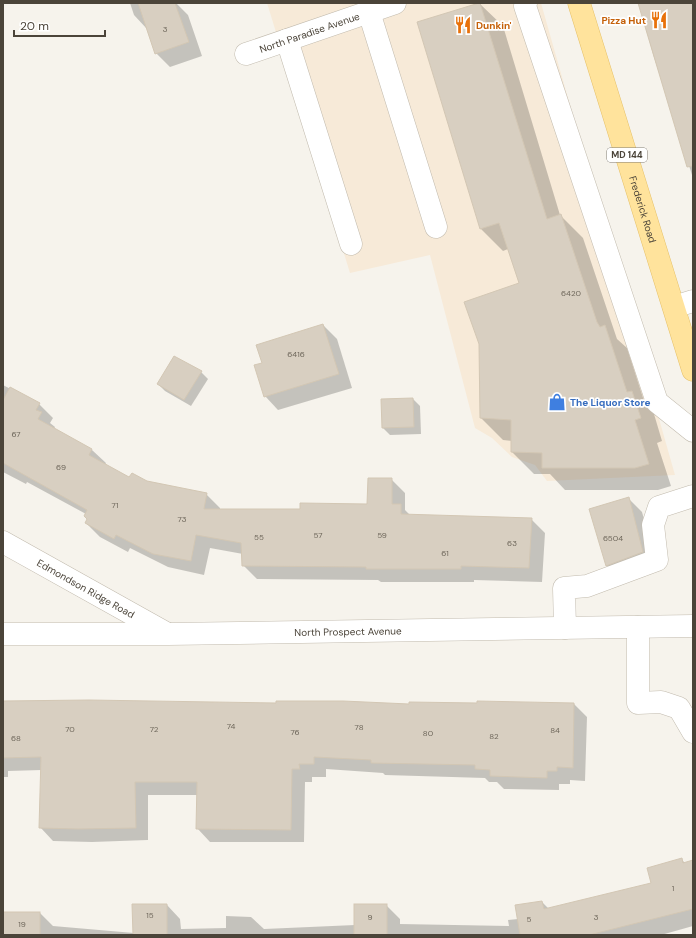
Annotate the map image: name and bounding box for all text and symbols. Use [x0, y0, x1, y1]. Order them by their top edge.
street label: North Paradise Avenue [258, 9, 362, 56]
restaurant icon: Pizza Hut [649, 10, 669, 30]
scale bar [14, 12, 105, 38]
place label: Pizza Hut [601, 14, 646, 27]
restaurant icon: Dunkin' [453, 15, 473, 35]
text: 20 m [20, 18, 49, 34]
place label: Dunkin' [476, 19, 512, 32]
house number: 3 [163, 24, 168, 34]
road number: MD 144 [607, 148, 647, 162]
street label: Frederick Road [626, 174, 659, 244]
house number: 6420 [561, 288, 581, 298]
house number: 6416 [287, 349, 305, 359]
shop icon: The Liquor Store [547, 392, 567, 412]
place label: The Liquor Store [570, 396, 650, 409]
house number: 67 [11, 429, 21, 439]
house number: 69 [56, 462, 66, 472]
house number: 71 [112, 500, 118, 510]
house number: 73 [178, 514, 187, 524]
house number: 57 [313, 530, 323, 540]
house number: 59 [377, 530, 387, 540]
house number: 55 [254, 532, 264, 542]
house number: 6504 [603, 533, 623, 543]
house number: 63 [507, 538, 517, 548]
house number: 61 [441, 548, 449, 558]
street label: Edmondson Ridge Road [35, 556, 137, 621]
street label: North Prospect Avenue [294, 624, 402, 639]
house number: 74 [227, 721, 235, 731]
house number: 78 [355, 722, 364, 732]
house number: 70 [65, 724, 75, 734]
house number: 72 [150, 724, 159, 734]
house number: 84 [550, 725, 560, 735]
house number: 76 [290, 727, 300, 737]
house number: 80 [423, 728, 434, 738]
house number: 82 [489, 731, 499, 741]
house number: 68 [11, 733, 21, 743]
house number: 1 [672, 883, 674, 893]
house number: 15 [146, 910, 154, 920]
house number: 9 [367, 912, 373, 922]
house number: 3 [594, 912, 599, 922]
house number: 5 [527, 914, 532, 924]
house number: 19 [18, 919, 26, 929]

